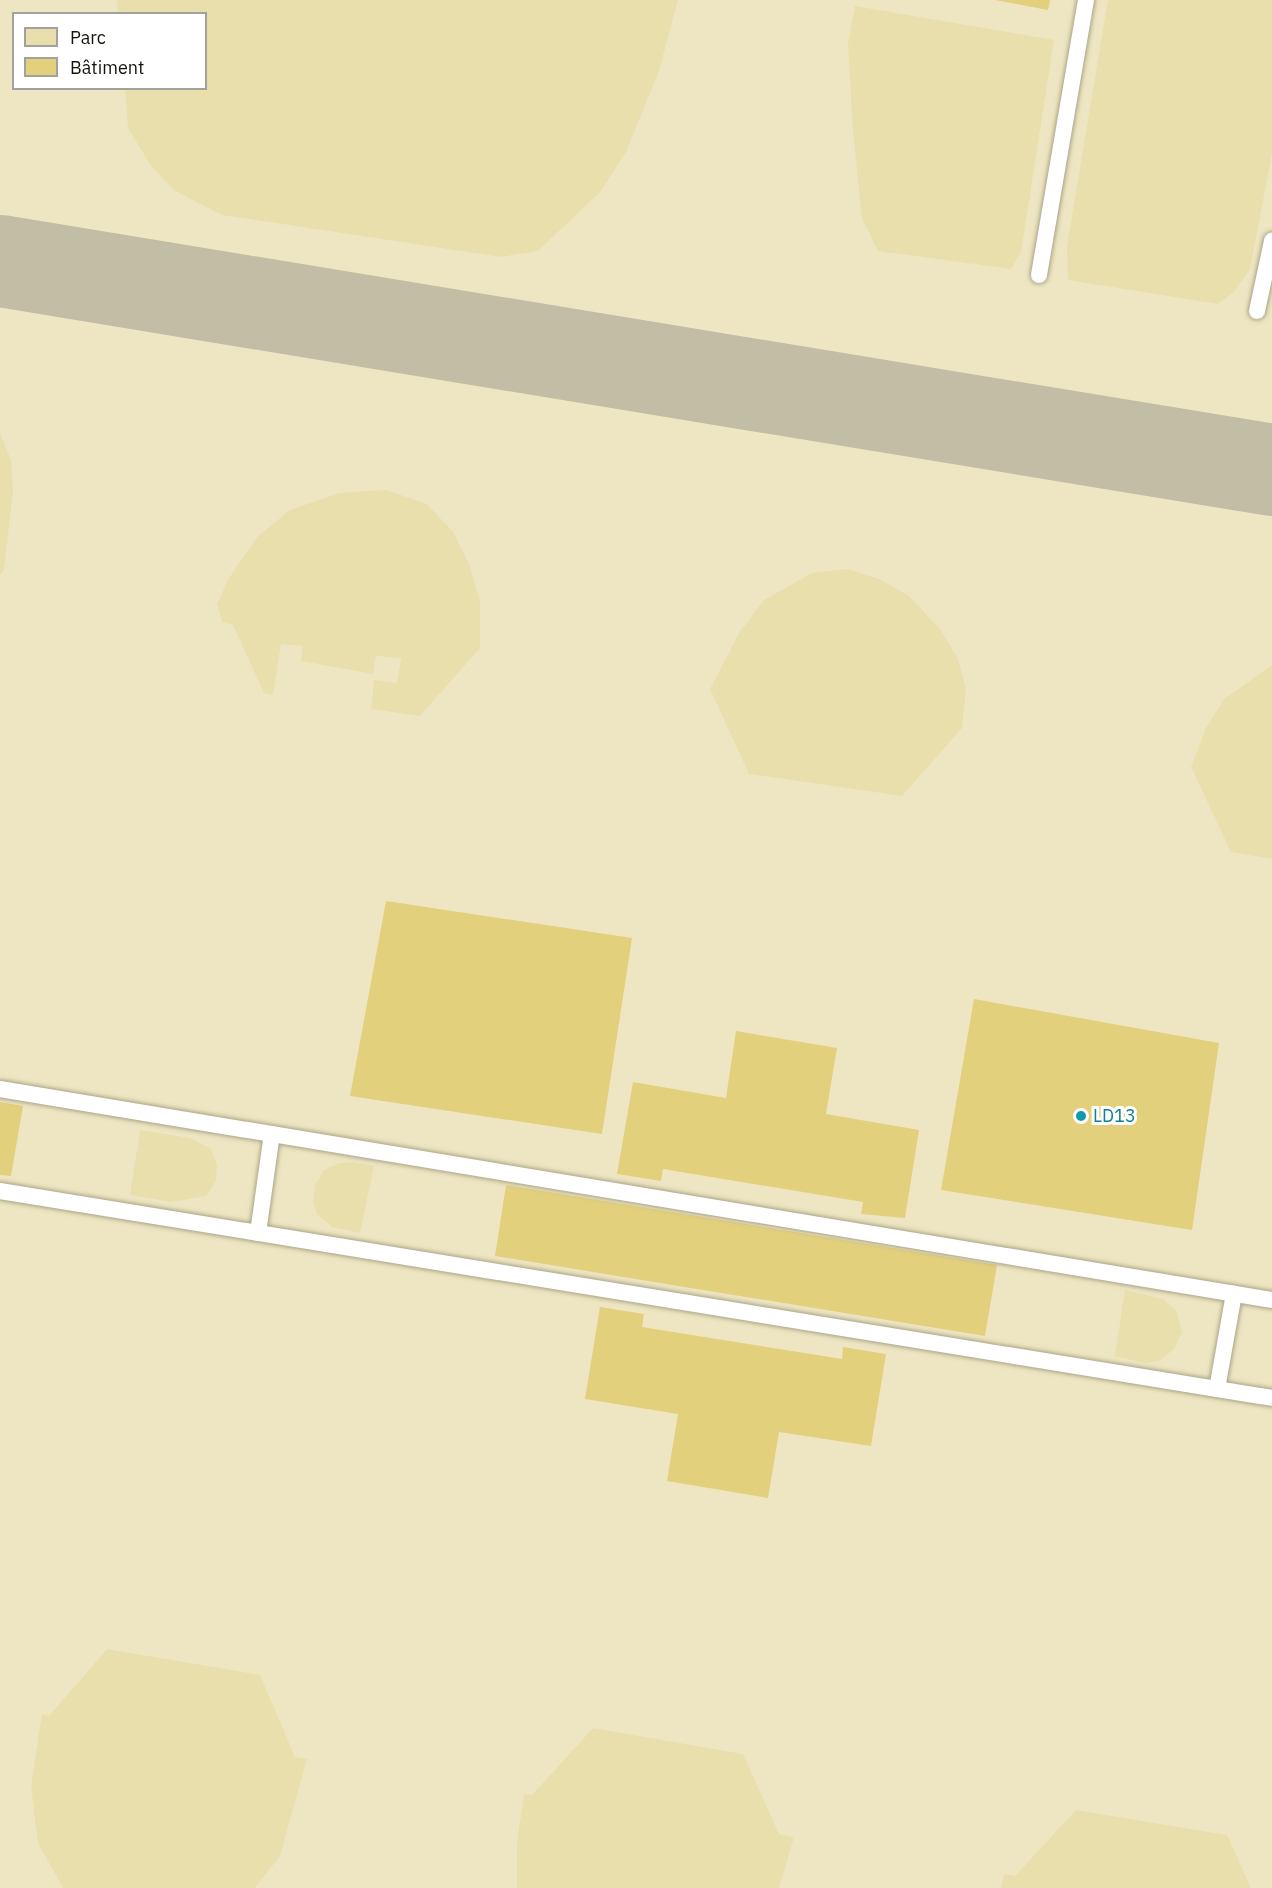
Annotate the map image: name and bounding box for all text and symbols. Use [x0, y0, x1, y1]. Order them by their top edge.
legend [12, 12, 207, 90]
text: Parc [70, 26, 106, 49]
text: Bâtiment [70, 56, 144, 79]
place label: LD13 [1093, 1105, 1136, 1127]
marker: LD13 [1074, 1109, 1088, 1123]

